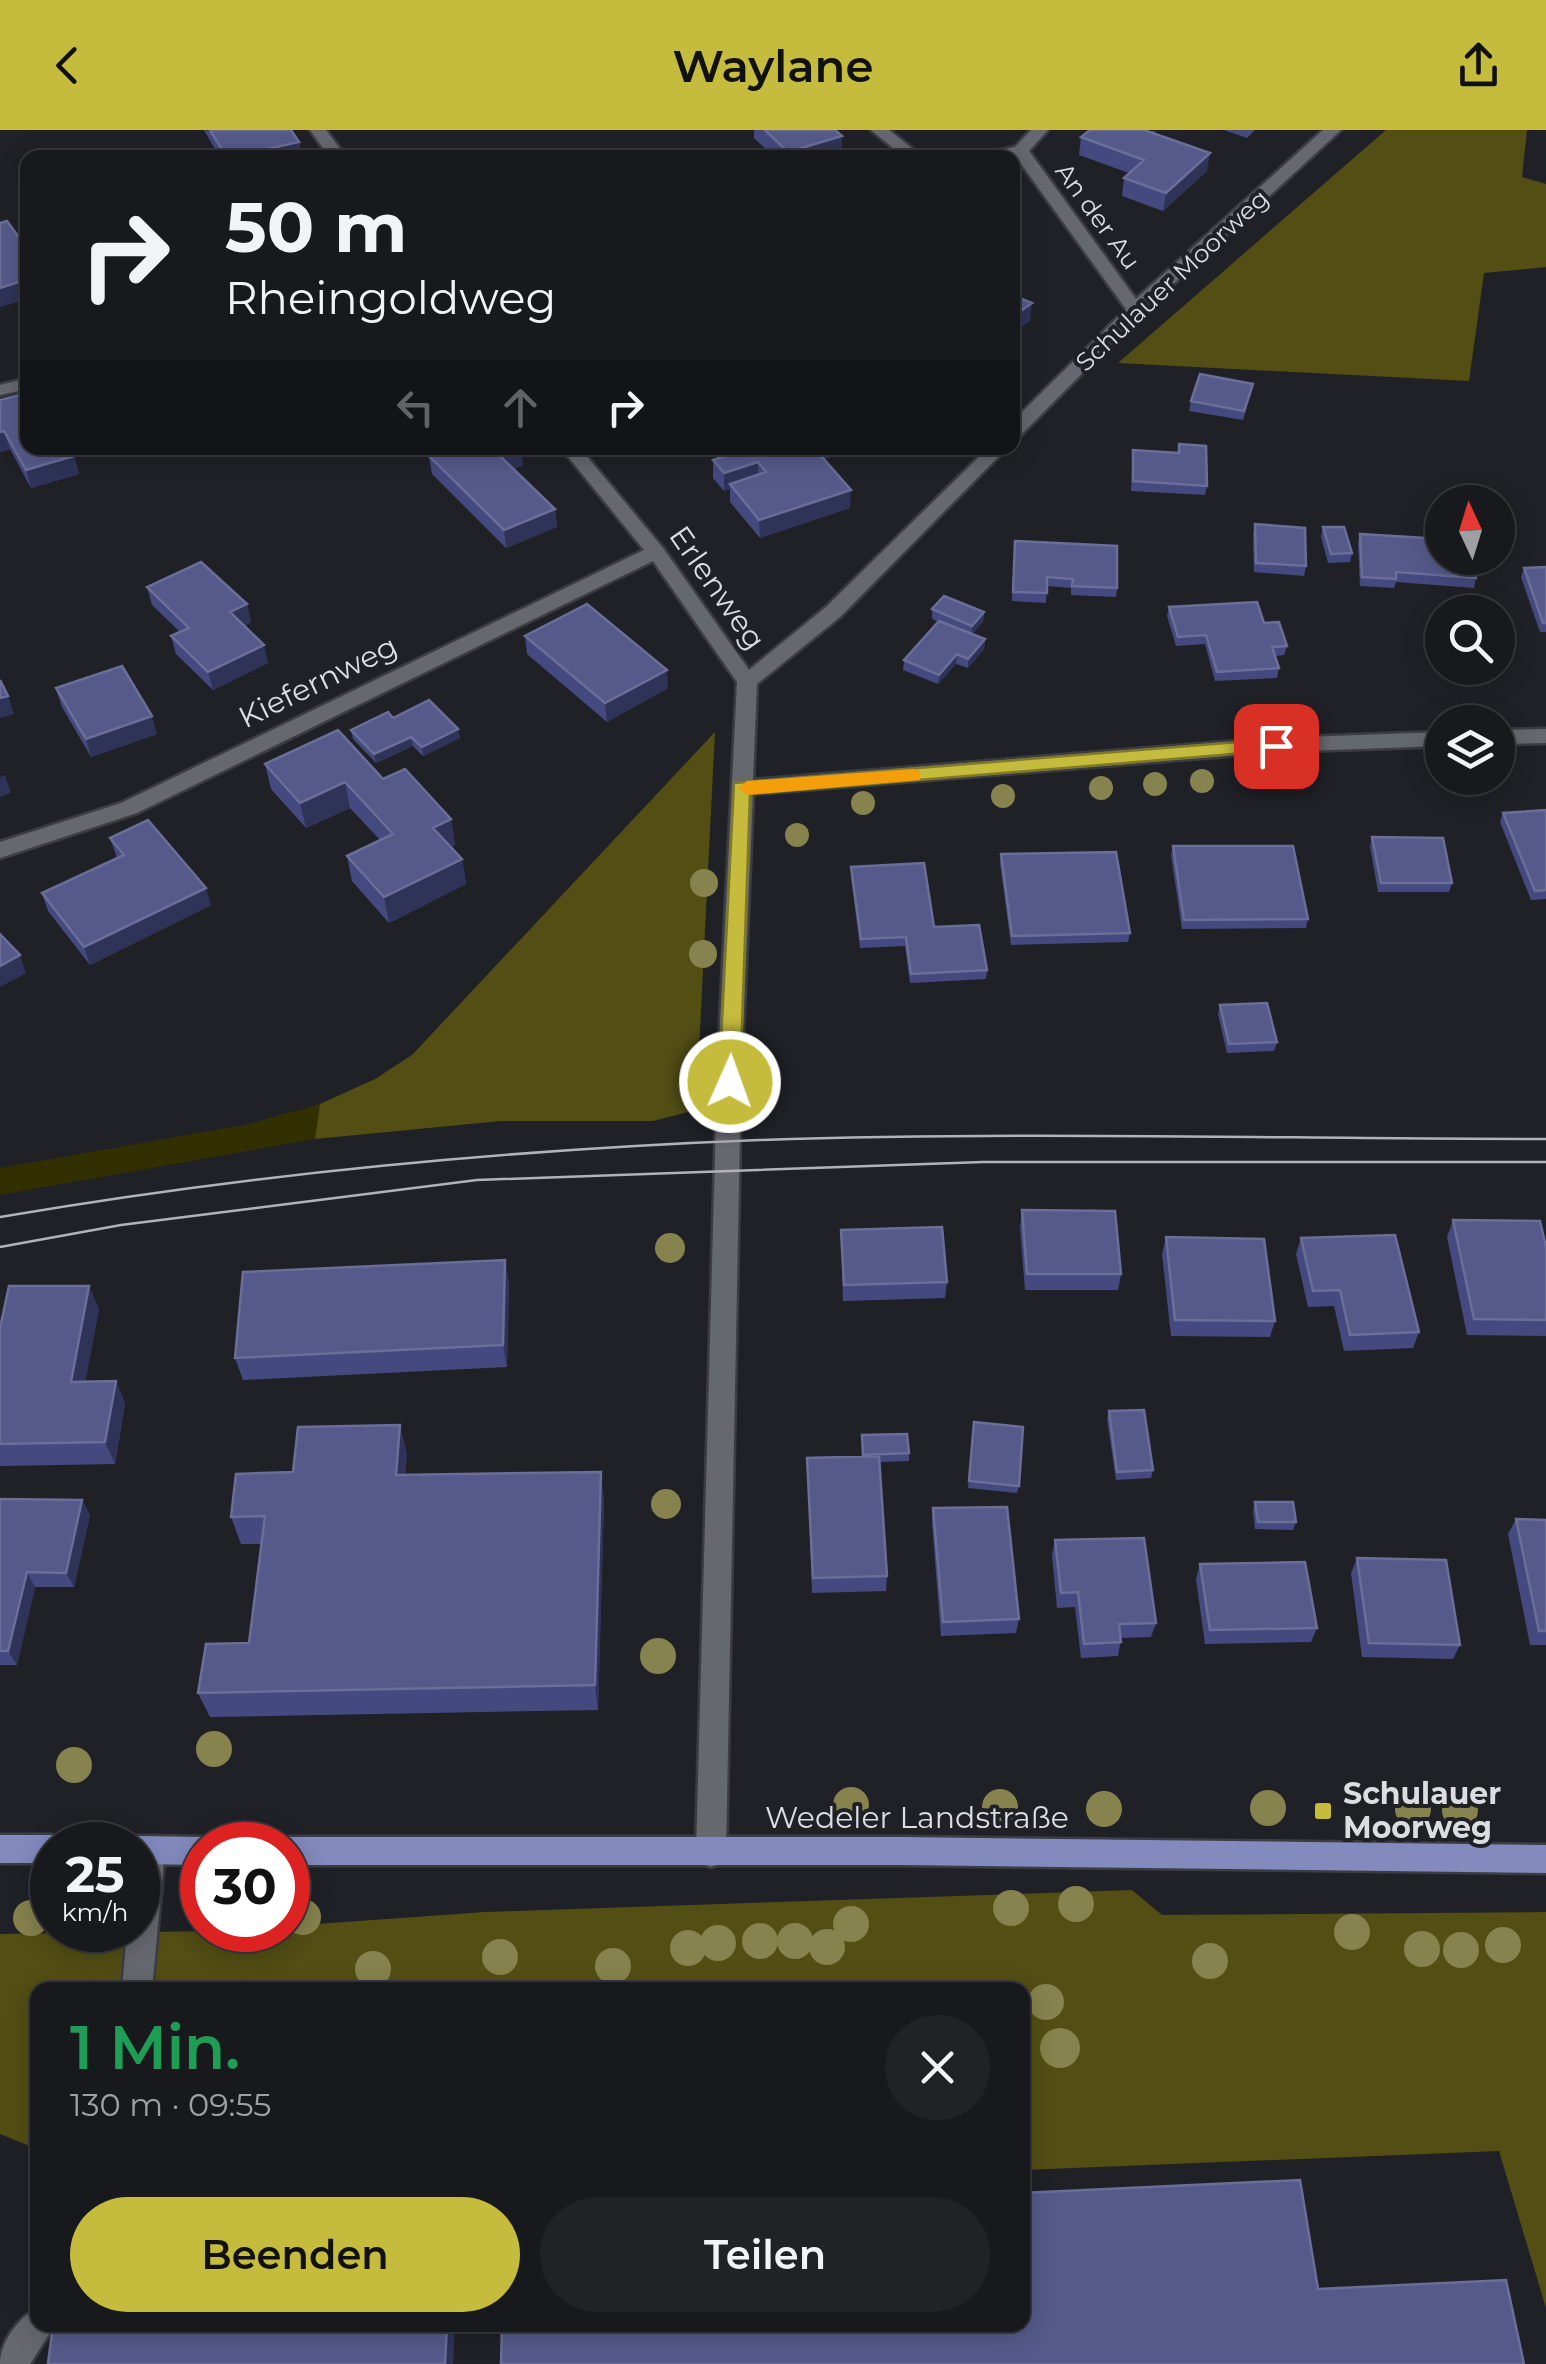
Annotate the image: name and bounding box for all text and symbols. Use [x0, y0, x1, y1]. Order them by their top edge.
icon: back [40, 38, 95, 93]
text: Waylane [673, 38, 873, 93]
icon: share [1451, 38, 1506, 93]
street label: An der Au [1049, 157, 1147, 275]
street label: Schulauer Moorweg [1069, 183, 1275, 377]
text: 50 m [225, 184, 407, 270]
icon: right [60, 190, 190, 320]
text: Rheingoldweg [225, 270, 556, 325]
icon: left [388, 380, 443, 435]
icon: ahead [493, 380, 548, 435]
icon: right [598, 380, 653, 435]
north arrow [1425, 485, 1515, 575]
map controls [1425, 485, 1515, 795]
street label: Erlenweg [661, 519, 773, 657]
button: search [1425, 595, 1515, 685]
street label: Kiefernweg [232, 627, 403, 736]
pin [1234, 704, 1319, 789]
button: layers [1425, 705, 1515, 795]
icon: arrive [1249, 719, 1304, 774]
position arrow [678, 1030, 782, 1134]
place label: Schulauer Moorweg [1343, 1775, 1501, 1846]
street label: Wedeler Landstraße [765, 1799, 1069, 1836]
marker: Schulauer Moorweg [1312, 1800, 1334, 1822]
speed limit sign: 30 [180, 1822, 310, 1952]
text: 25 [65, 1844, 125, 1905]
text: km/h [62, 1897, 128, 1927]
text: 1 Min. [70, 2011, 240, 2084]
button: close [885, 2015, 990, 2120]
text: 130 m · 09:55 [70, 2085, 271, 2124]
button: Beenden [70, 2197, 520, 2312]
button: Teilen [540, 2197, 990, 2312]

